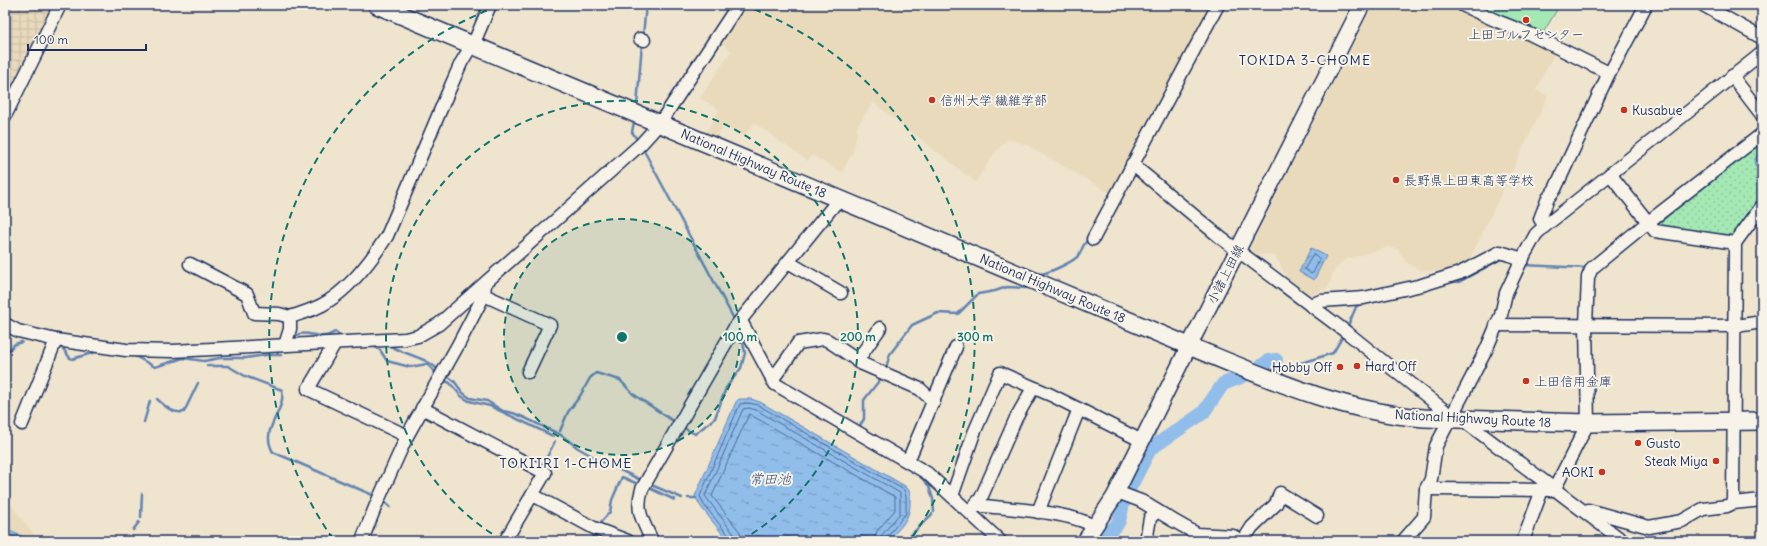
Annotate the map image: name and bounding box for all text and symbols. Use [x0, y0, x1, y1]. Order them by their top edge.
marker: 上田ゴルフセンター [1521, 15, 1531, 25]
scale bar [28, 26, 146, 52]
place label: 上田ゴルフセンター [1468, 26, 1584, 43]
text: 100 m [34, 32, 68, 47]
district label: TOKIDA 3-CHOME [1239, 51, 1371, 69]
place label: 信州大学 繊維学部 [940, 92, 1047, 109]
marker: 信州大学 繊維学部 [927, 95, 937, 105]
place label: Kusabue [1632, 102, 1683, 119]
marker: Kusabue [1619, 105, 1629, 115]
street label: National Highway Route 18 [678, 125, 829, 202]
place label: 長野県上田東高等学校 [1404, 172, 1534, 189]
marker: 長野県上田東高等学校 [1391, 175, 1401, 185]
street label: 小諸上田線 [1203, 241, 1248, 307]
street label: National Highway Route 18 [977, 250, 1128, 327]
text: 100 m [723, 329, 757, 344]
text: 200 m [840, 329, 876, 344]
text: 300 m [957, 329, 993, 344]
centre of rings [615, 330, 629, 344]
place label: Hard Off [1365, 358, 1417, 375]
place label: Hobby Off [1272, 359, 1333, 376]
marker: Hard Off [1352, 361, 1362, 371]
marker: Hobby Off [1335, 362, 1345, 372]
place label: 上田信用金庫 [1534, 373, 1612, 390]
marker: 上田信用金庫 [1521, 376, 1531, 386]
street label: National Highway Route 18 [1394, 406, 1552, 431]
place label: Gusto [1646, 435, 1681, 452]
marker: Gusto [1633, 438, 1643, 448]
place label: Steak Miya [1644, 453, 1708, 470]
district label: TOKIIRI 1-CHOME [499, 454, 633, 472]
marker: Steak Miya [1711, 456, 1721, 466]
place label: AOKI [1562, 464, 1594, 481]
marker: AOKI [1597, 467, 1607, 477]
water label: 常田池 [749, 470, 792, 488]

